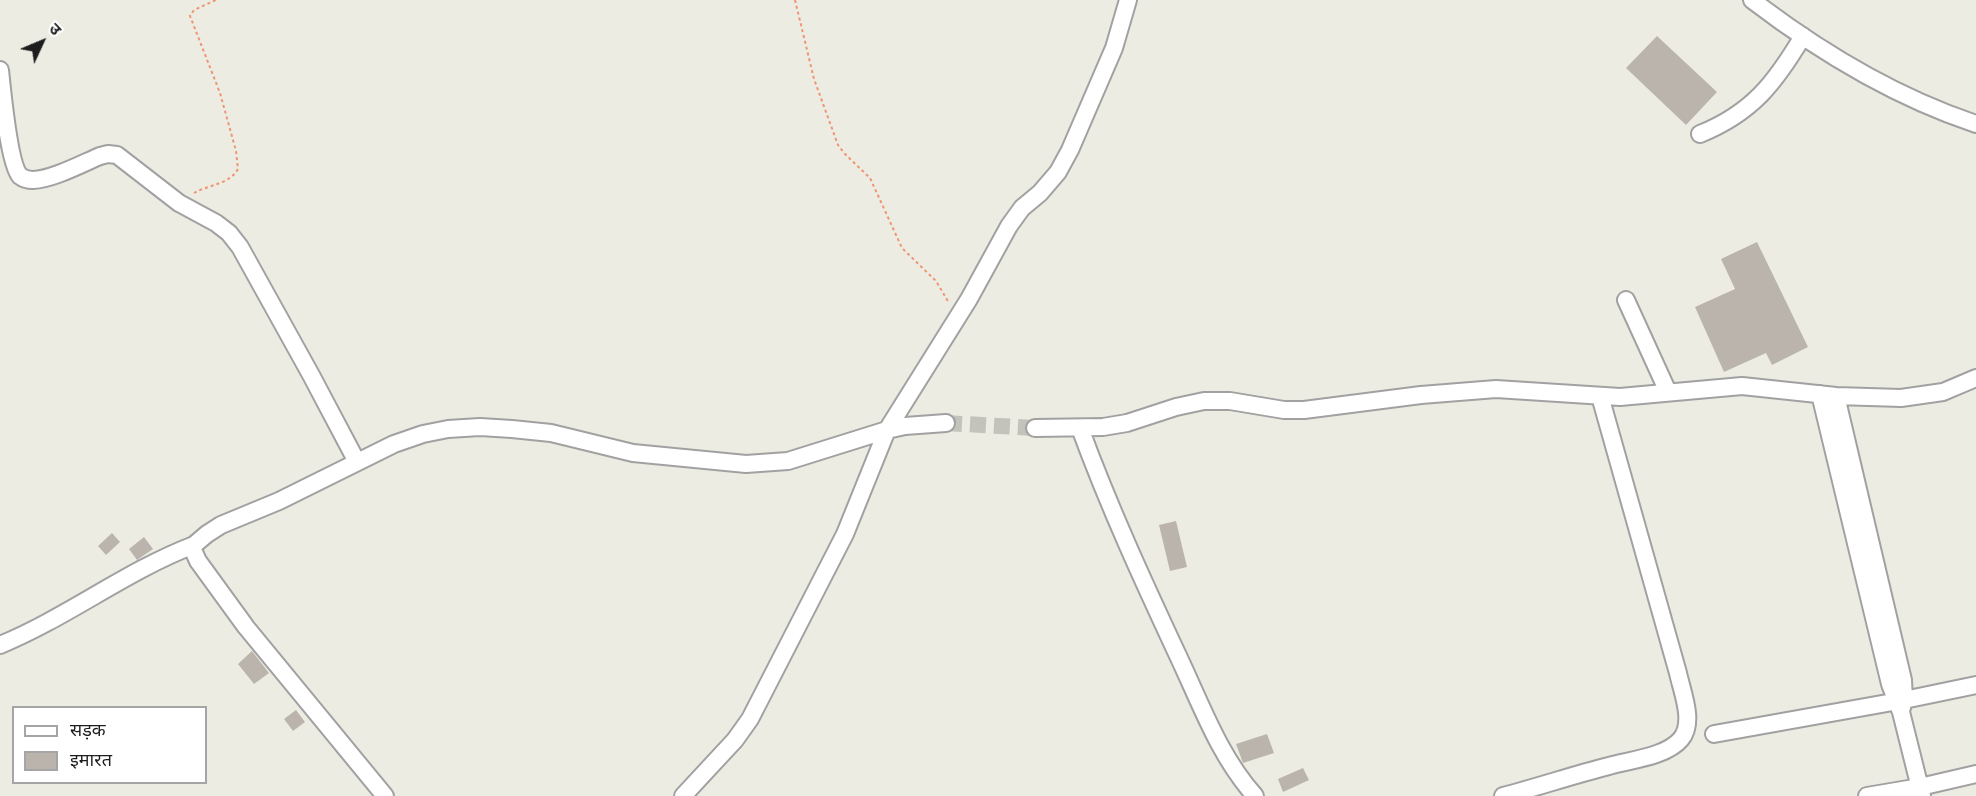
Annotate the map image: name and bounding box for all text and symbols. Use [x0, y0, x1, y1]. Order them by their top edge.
north arrow [12, 12, 72, 72]
text: उ [45, 19, 65, 39]
legend [12, 706, 207, 784]
text: सड़क [70, 719, 106, 741]
text: इमारत [70, 749, 112, 771]

